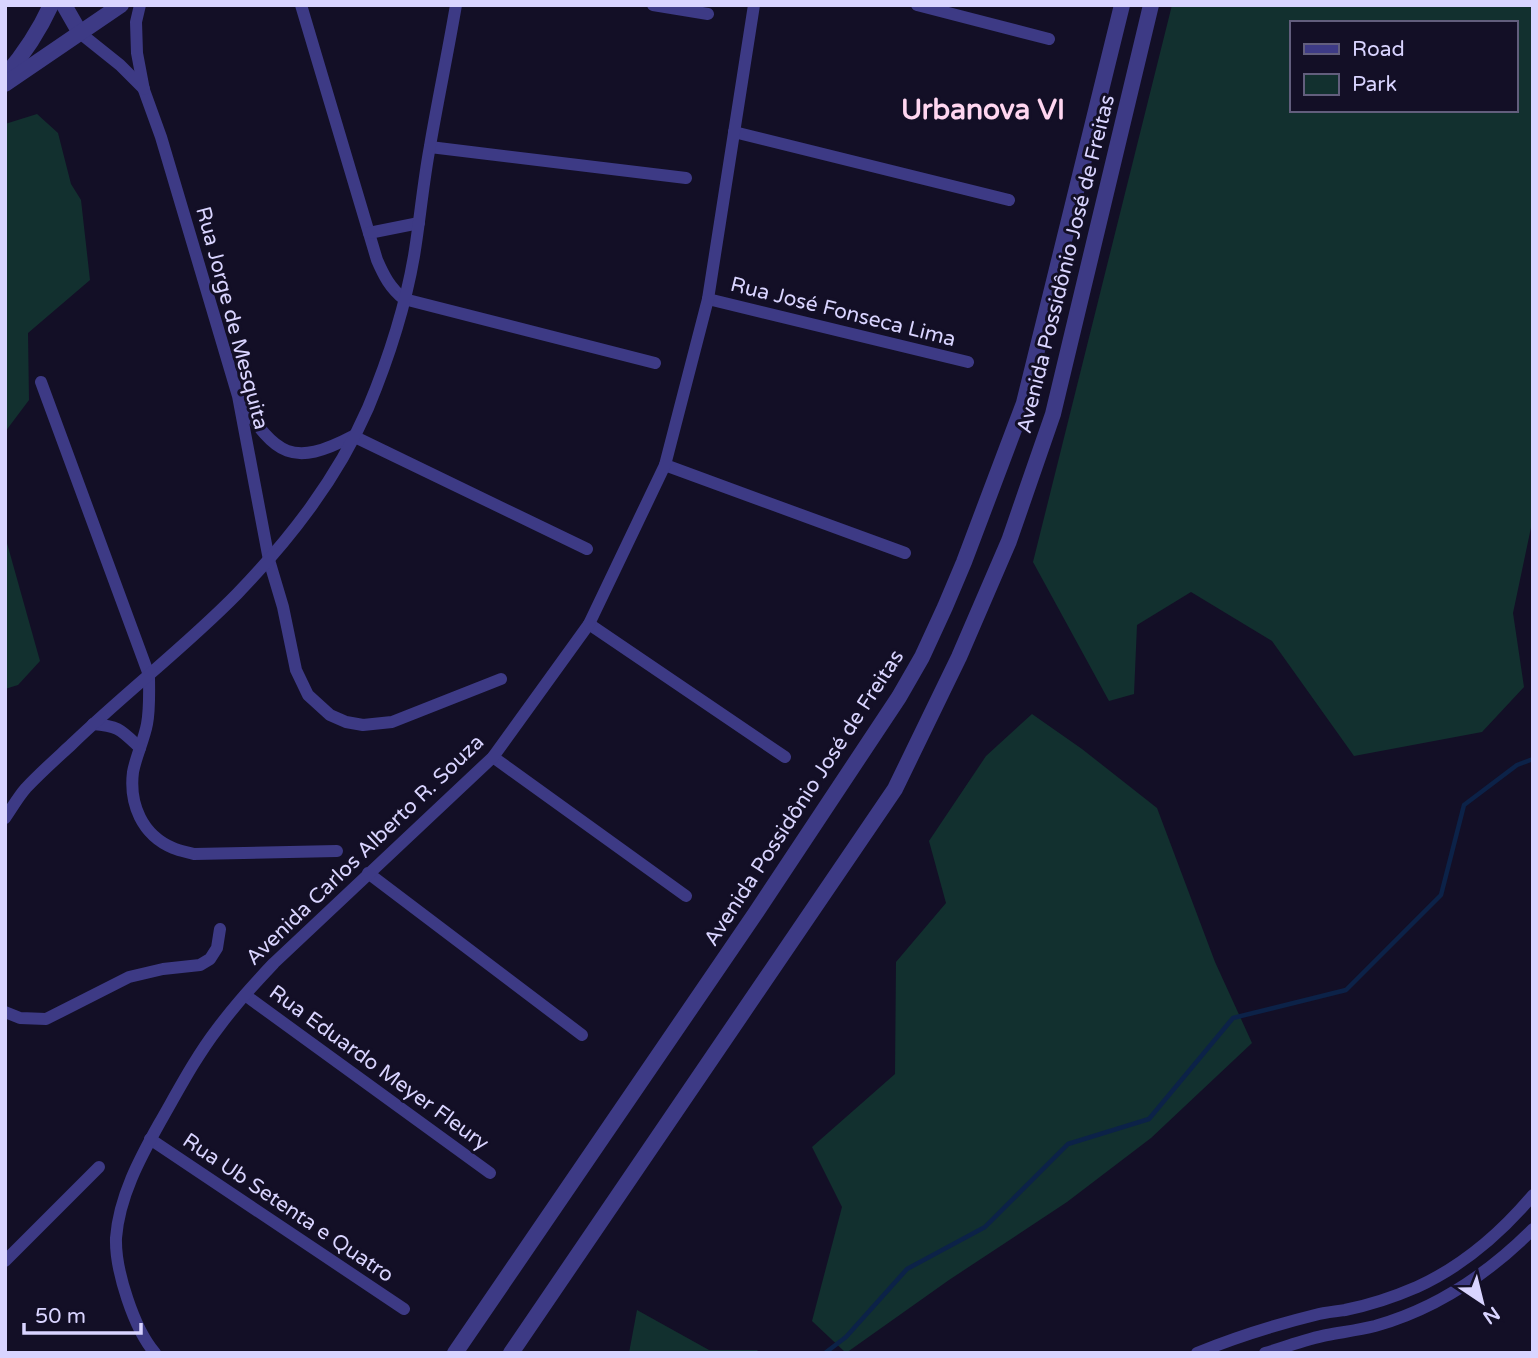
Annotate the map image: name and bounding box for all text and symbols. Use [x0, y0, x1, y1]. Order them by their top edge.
legend [1290, 21, 1517, 112]
text: Road [1352, 37, 1405, 62]
text: Park [1352, 72, 1397, 97]
street label: Avenida Possidônio José de Freitas [1012, 92, 1120, 436]
district label: Urbanova VI [901, 93, 1065, 127]
street label: Rua Jorge de Mesquita [190, 204, 274, 432]
street label: Rua José Fonseca Lima [728, 272, 958, 352]
street label: Avenida Possidônio José de Freitas [699, 645, 909, 951]
street label: Avenida Carlos Alberto R. Souza [241, 730, 489, 970]
street label: Rua Eduardo Meyer Fleury [264, 980, 494, 1156]
street label: Rua Ub Setenta e Quatro [178, 1128, 398, 1288]
north arrow [1447, 1267, 1517, 1337]
scale bar [24, 1292, 142, 1336]
text: N [1479, 1302, 1504, 1328]
text: 50 m [35, 1304, 86, 1329]

